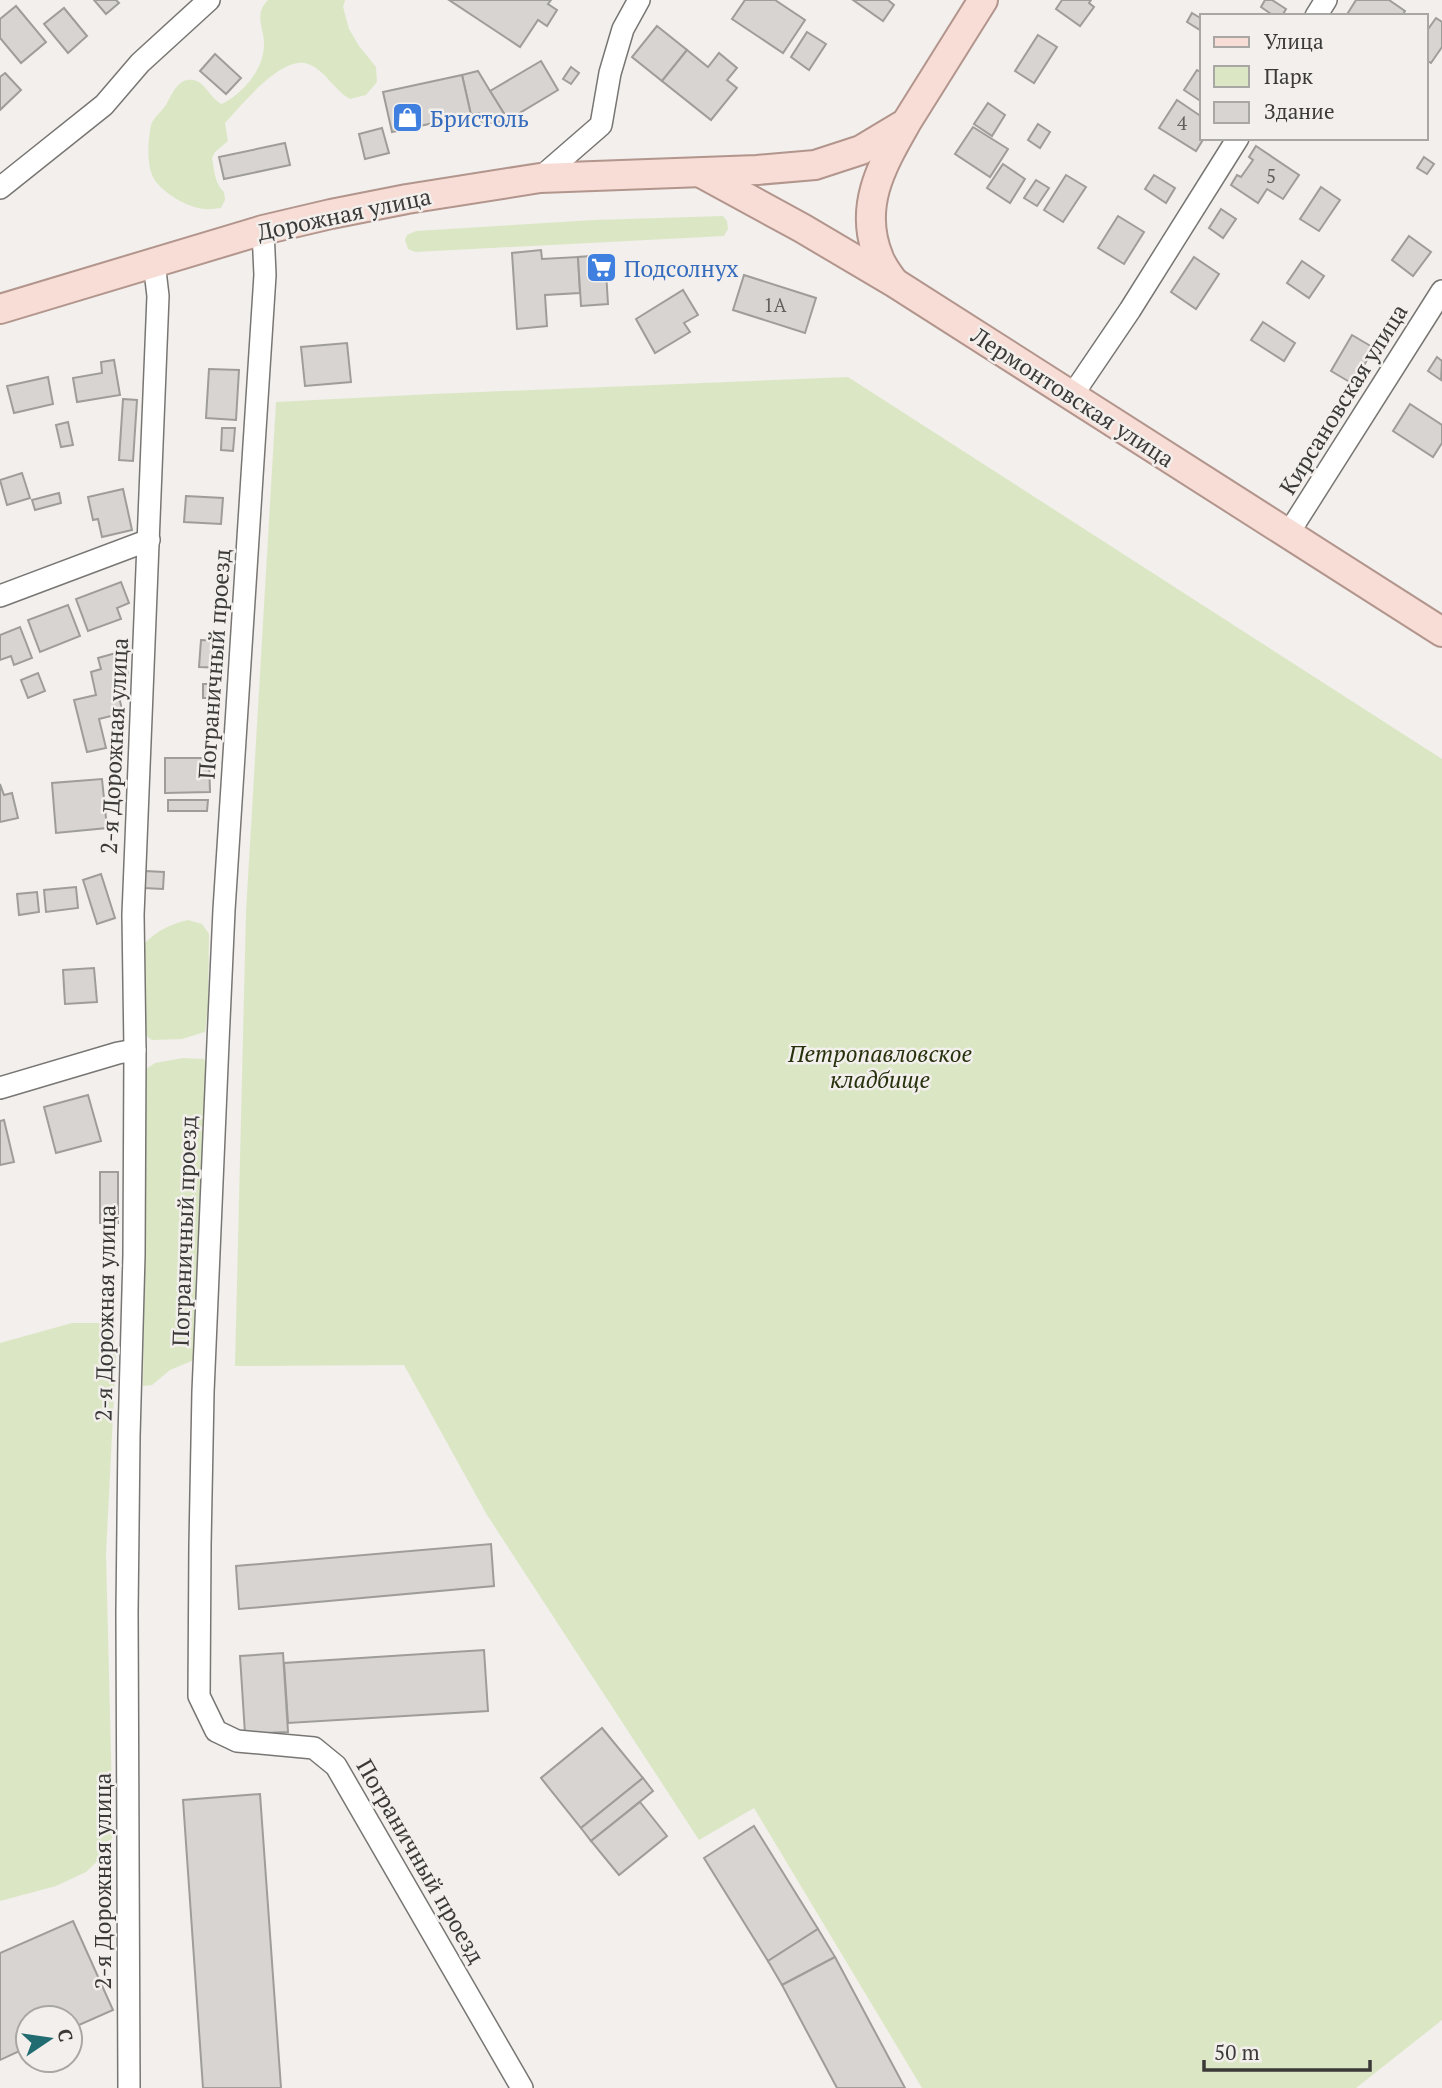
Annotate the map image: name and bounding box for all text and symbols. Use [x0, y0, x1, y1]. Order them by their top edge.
legend [1200, 14, 1428, 140]
text: Улица [1264, 27, 1324, 55]
text: Парк [1264, 62, 1314, 90]
text: Здание [1264, 97, 1335, 125]
shop icon: Бристоль [390, 101, 424, 135]
place label: Бристоль [430, 103, 529, 134]
house number: 4 [1177, 110, 1188, 135]
house number: 5 [1266, 163, 1276, 188]
street label: Дорожная улица [254, 180, 434, 248]
supermarket icon: Подсолнух [584, 251, 618, 285]
place label: Подсолнух [624, 253, 739, 284]
house number: 1А [763, 292, 787, 317]
street label: Кирсановская улица [1272, 298, 1414, 500]
street label: Лермонтовская улица [965, 319, 1181, 474]
street label: Пограничный проезд [190, 548, 238, 780]
street label: 2-я Дорожная улица [93, 637, 135, 855]
park label: Петропавловское кладбище [787, 1038, 972, 1095]
street label: Пограничный проезд [164, 1115, 204, 1347]
street label: 2-я Дорожная улица [88, 1204, 122, 1422]
street label: Пограничный проезд [350, 1753, 492, 1969]
street label: 2-я Дорожная улица [87, 1772, 118, 1989]
north arrow [14, 2004, 84, 2074]
text: С [52, 2026, 80, 2044]
scale bar [1204, 2028, 1370, 2072]
text: 50 m [1214, 2038, 1260, 2066]

